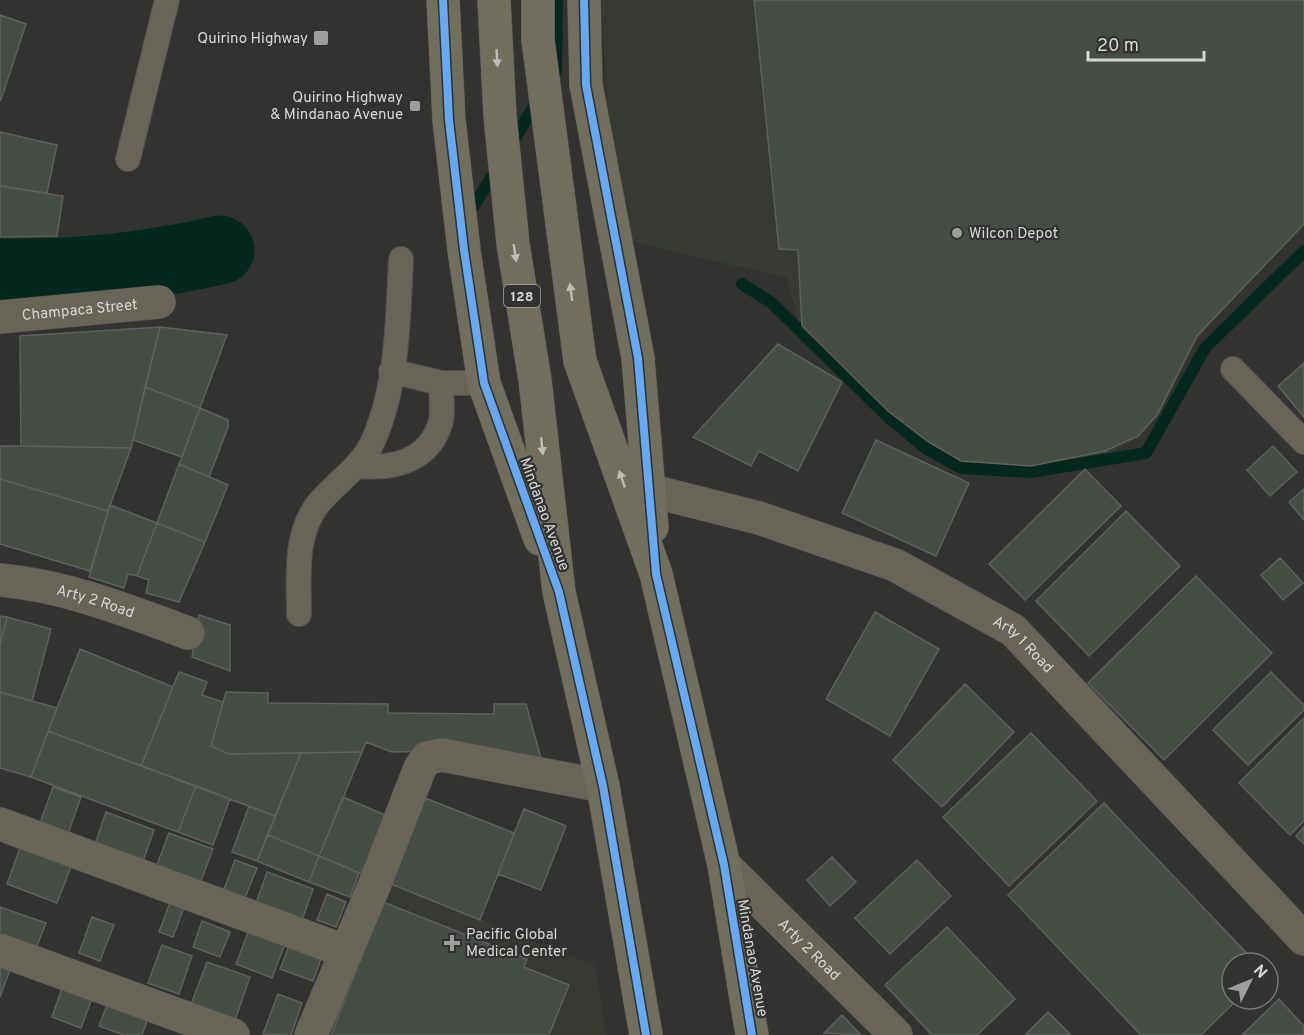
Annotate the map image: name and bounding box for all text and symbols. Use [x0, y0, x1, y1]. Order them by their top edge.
scale bar [1088, 24, 1204, 62]
marker: Quirino Highway [312, 29, 330, 47]
place label: Quirino Highway [197, 30, 308, 49]
text: 20 m [1097, 35, 1139, 58]
one-way arrow [492, 49, 501, 68]
place label: Quirino Highway & Mindanao Avenue [270, 89, 403, 125]
marker: Quirino Highway & Mindanao Avenue [408, 99, 422, 113]
place label: Wilcon Depot [969, 225, 1058, 244]
marker: Wilcon Depot [950, 226, 964, 240]
one-way arrow [510, 243, 519, 262]
one-way arrow [567, 283, 576, 302]
road number: 128 [504, 285, 540, 307]
street label: Champaca Street [21, 296, 139, 326]
one-way arrow [537, 436, 547, 455]
street label: Mindanao Avenue [514, 455, 573, 574]
one-way arrow [617, 470, 627, 488]
street label: Arty 2 Road [54, 582, 137, 623]
street label: Arty 1 Road [989, 613, 1057, 678]
street label: Mindanao Avenue [732, 898, 771, 1019]
street label: Arty 2 Road [773, 915, 844, 986]
place label: Pacific Global Medical Center [466, 926, 567, 962]
marker: Pacific Global Medical Center [443, 934, 461, 952]
north arrow [1220, 951, 1280, 1011]
text: N [1248, 961, 1271, 983]

